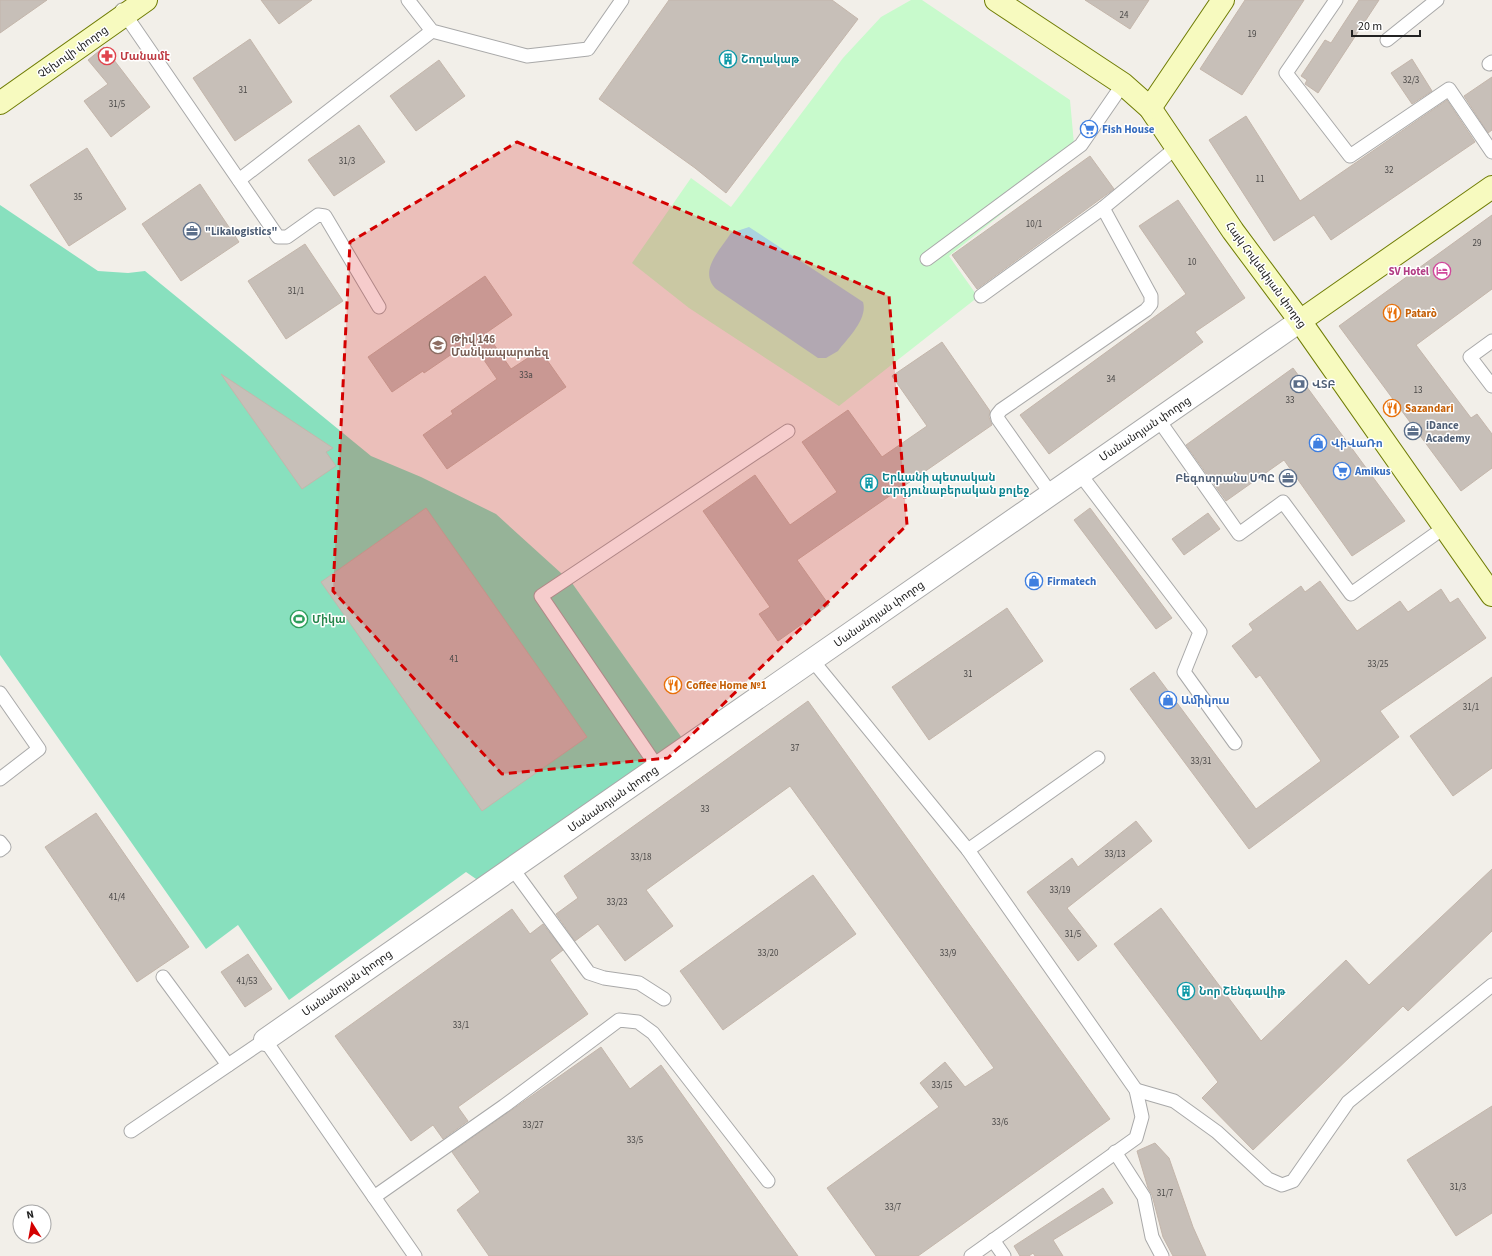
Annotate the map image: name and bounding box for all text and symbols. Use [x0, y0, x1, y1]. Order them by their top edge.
house number: 24 [1120, 9, 1129, 22]
scale bar [1352, 12, 1420, 38]
text: 20 m [1358, 18, 1382, 35]
street label: Չեխովի փողոց [35, 22, 111, 82]
house number: 19 [1248, 28, 1257, 41]
pharmacy icon: Մանամէ [97, 46, 117, 66]
place label: Մանամէ [120, 49, 170, 64]
building icon: Շողակաթ [718, 49, 738, 69]
place label: Շողակաթ [741, 52, 800, 67]
house number: 32/3 [1403, 74, 1420, 87]
house number: 31 [239, 84, 247, 97]
house number: 31/5 [109, 98, 126, 111]
supermarket icon: Fish House [1079, 119, 1099, 139]
place label: Fish House [1102, 122, 1155, 137]
house number: 31/3 [339, 155, 356, 168]
house number: 32 [1385, 164, 1394, 177]
house number: 11 [1256, 173, 1264, 186]
house number: 35 [74, 191, 83, 204]
house number: 10/1 [1026, 218, 1042, 231]
street label: Հայկ Հովսեփյան փողոց [1222, 219, 1310, 331]
office icon: "Likalogistics" [182, 221, 202, 241]
place label: "Likalogistics" [205, 224, 277, 239]
house number: 29 [1473, 237, 1482, 250]
house number: 10 [1188, 256, 1197, 269]
hotel icon: SV Hotel [1432, 261, 1452, 281]
place label: SV Hotel [1388, 264, 1430, 279]
house number: 31/1 [288, 285, 304, 298]
restaurant icon: Patarò [1382, 303, 1402, 323]
place label: Patarò [1405, 306, 1437, 321]
place label: Թիվ 146 Մանկապարտեզ [451, 332, 549, 360]
school or university icon: Թիվ 146 Մանկապարտեզ [428, 335, 448, 355]
house number: 33a [519, 369, 533, 382]
house number: 34 [1107, 373, 1116, 386]
bank icon: ՎՏԲ [1289, 374, 1309, 394]
place label: ՎՏԲ [1312, 377, 1335, 392]
house number: 13 [1414, 384, 1423, 397]
street label: Մանանդյան փողոց [1096, 393, 1194, 465]
house number: 33 [1286, 394, 1295, 407]
restaurant icon: Sazandari [1382, 398, 1402, 418]
place label: Sazandari [1405, 401, 1453, 416]
place label: iDance Academy [1425, 418, 1471, 446]
office icon: iDance Academy [1403, 421, 1423, 441]
shop icon: ՎիՎաՌո [1308, 433, 1328, 453]
place label: ՎիՎաՌո [1331, 436, 1383, 451]
supermarket icon: Amikus [1332, 461, 1352, 481]
place label: Amikus [1354, 464, 1391, 479]
office icon: Բեգոտրանս ՍՊԸ [1278, 468, 1298, 488]
place label: Երևանի պետական արդյունաբերական քոլեջ [882, 470, 1029, 498]
place label: Բեգոտրանս ՍՊԸ [1175, 471, 1275, 486]
building icon: Երևանի պետական արդյունաբերական քոլեջ [859, 473, 879, 493]
shop icon: Firmatech [1024, 571, 1044, 591]
place label: Firmatech [1047, 574, 1096, 589]
street label: Մանանդյան փողոց [831, 577, 927, 651]
sports icon: Միկա [289, 609, 309, 629]
place label: Միկա [312, 612, 346, 627]
house number: 41 [450, 653, 458, 666]
house number: 33/25 [1367, 658, 1389, 671]
house number: 31 [964, 668, 972, 681]
restaurant icon: Coffee Home №1 [663, 675, 683, 695]
place label: Coffee Home №1 [686, 678, 767, 693]
shop icon: Ամիկուս [1158, 690, 1178, 710]
place label: Ամիկուս [1181, 693, 1230, 708]
house number: 31/1 [1463, 701, 1479, 714]
house number: 37 [791, 742, 800, 755]
house number: 33/31 [1190, 755, 1212, 768]
street label: Մանանդյան փողոց [565, 762, 661, 836]
house number: 33 [701, 803, 710, 816]
house number: 33/13 [1104, 848, 1126, 861]
house number: 33/18 [630, 851, 652, 864]
house number: 33/19 [1049, 884, 1071, 897]
house number: 41/4 [109, 891, 126, 904]
house number: 33/23 [606, 896, 628, 909]
house number: 31/5 [1065, 928, 1082, 941]
street label: Մանանդյան փողոց [299, 946, 395, 1020]
house number: 33/20 [757, 947, 779, 960]
house number: 33/9 [940, 947, 957, 960]
house number: 41/53 [236, 975, 258, 988]
building icon: Նոր Շենգավիթ [1176, 981, 1196, 1001]
place label: Նոր Շենգավիթ [1199, 984, 1286, 999]
house number: 33/1 [453, 1019, 469, 1032]
house number: 33/15 [931, 1079, 953, 1092]
house number: 33/6 [992, 1116, 1009, 1129]
house number: 33/27 [522, 1119, 544, 1132]
house number: 33/5 [627, 1134, 644, 1147]
house number: 31/3 [1450, 1181, 1467, 1194]
house number: 31/7 [1157, 1187, 1174, 1200]
house number: 33/7 [885, 1201, 902, 1214]
north arrow [12, 1204, 52, 1244]
text: N [25, 1207, 35, 1223]

